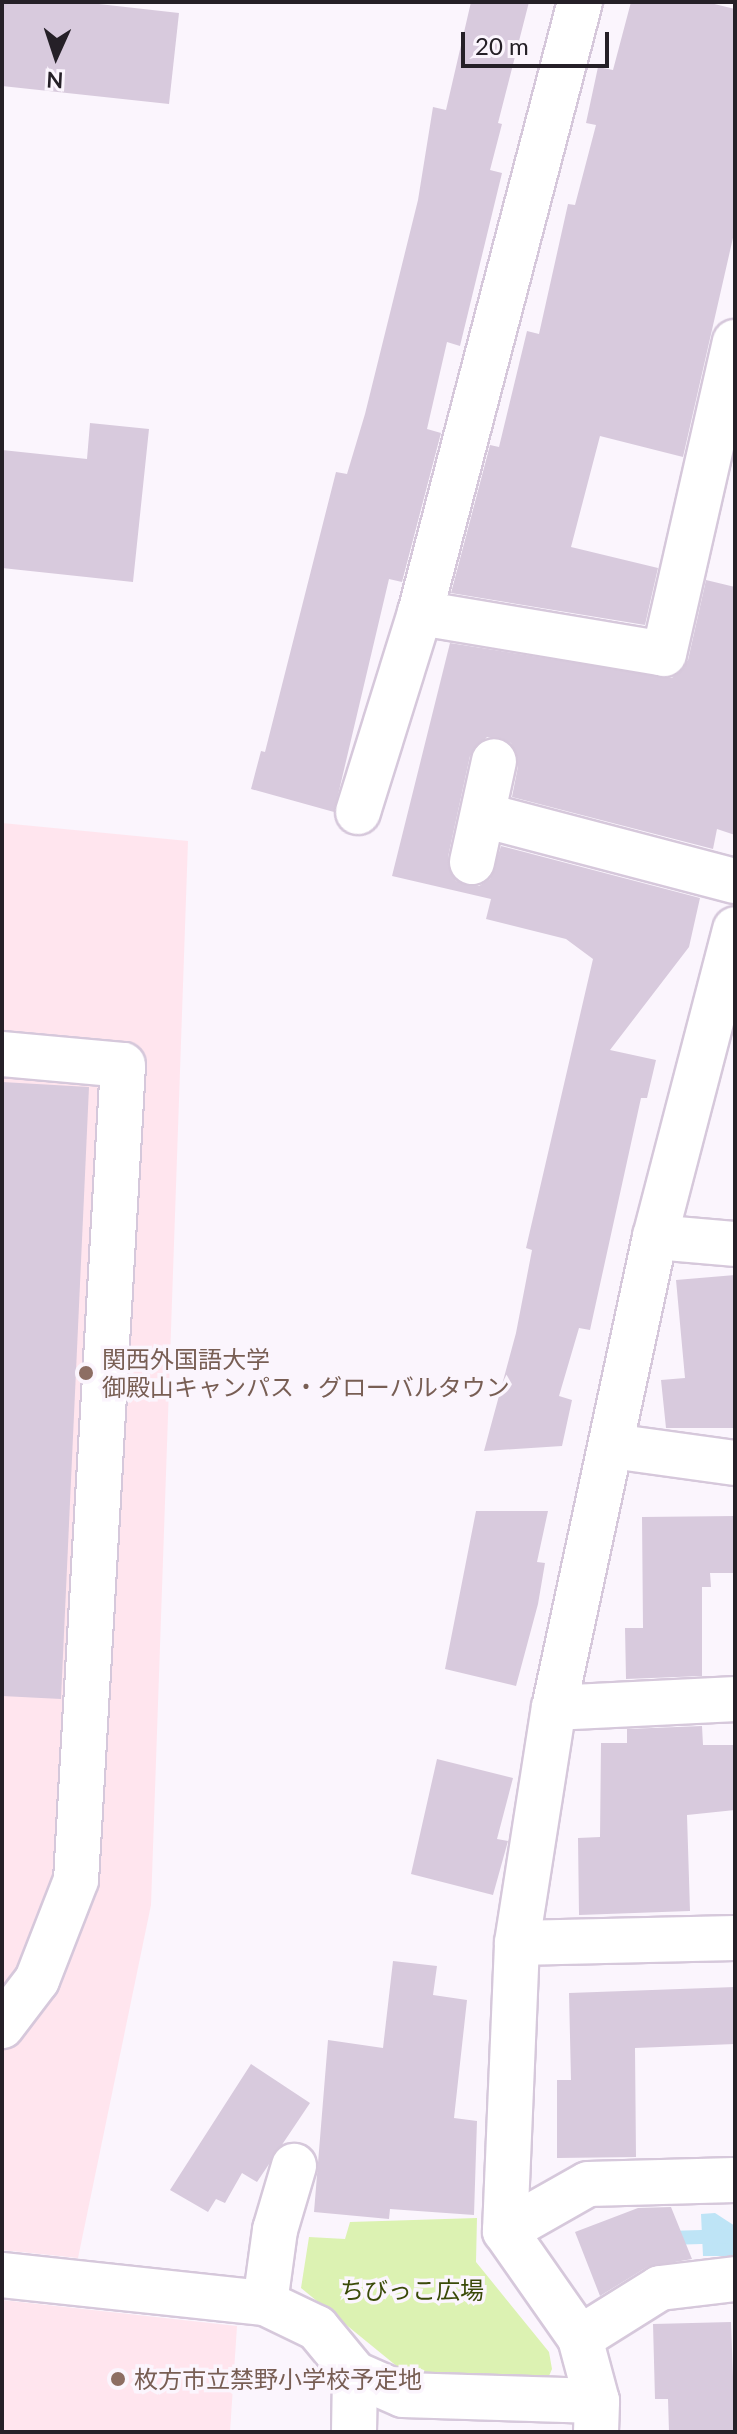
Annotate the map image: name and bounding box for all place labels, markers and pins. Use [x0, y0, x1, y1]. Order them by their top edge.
place label: 関西外国語大学 御殿山キャンパス・グローバルタウン [102, 1345, 510, 1401]
marker: 関西外国語大学 御殿山キャンパス・グローバルタウン [77, 1364, 95, 1382]
place label: 枚方市立禁野小学校予定地 [134, 2365, 422, 2393]
marker: 枚方市立禁野小学校予定地 [109, 2370, 127, 2388]

